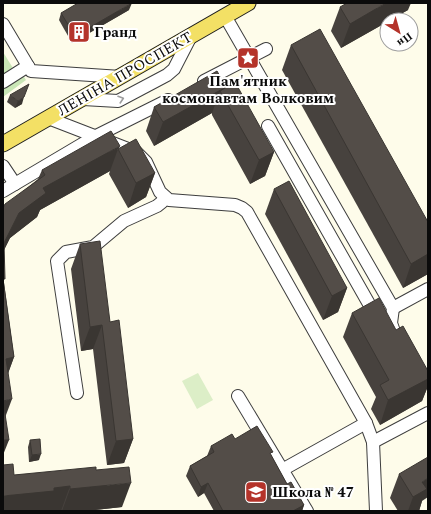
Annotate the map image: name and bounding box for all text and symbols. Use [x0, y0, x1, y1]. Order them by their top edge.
north arrow [379, 12, 419, 52]
building icon: Гранд [66, 19, 92, 45]
place label: Гранд [94, 21, 137, 44]
street label: ЛЕНІНА ПРОСПЕКТ [53, 26, 197, 122]
text: Пн [393, 28, 416, 51]
place icon: Пам'ятник космонавтам Волковим [235, 45, 261, 71]
place label: Пам'ятник космонавтам Волковим [162, 70, 334, 110]
one-way arrow [118, 96, 125, 104]
school or university icon: Школа № 47 [243, 479, 269, 505]
place label: Школа № 47 [272, 481, 354, 504]

